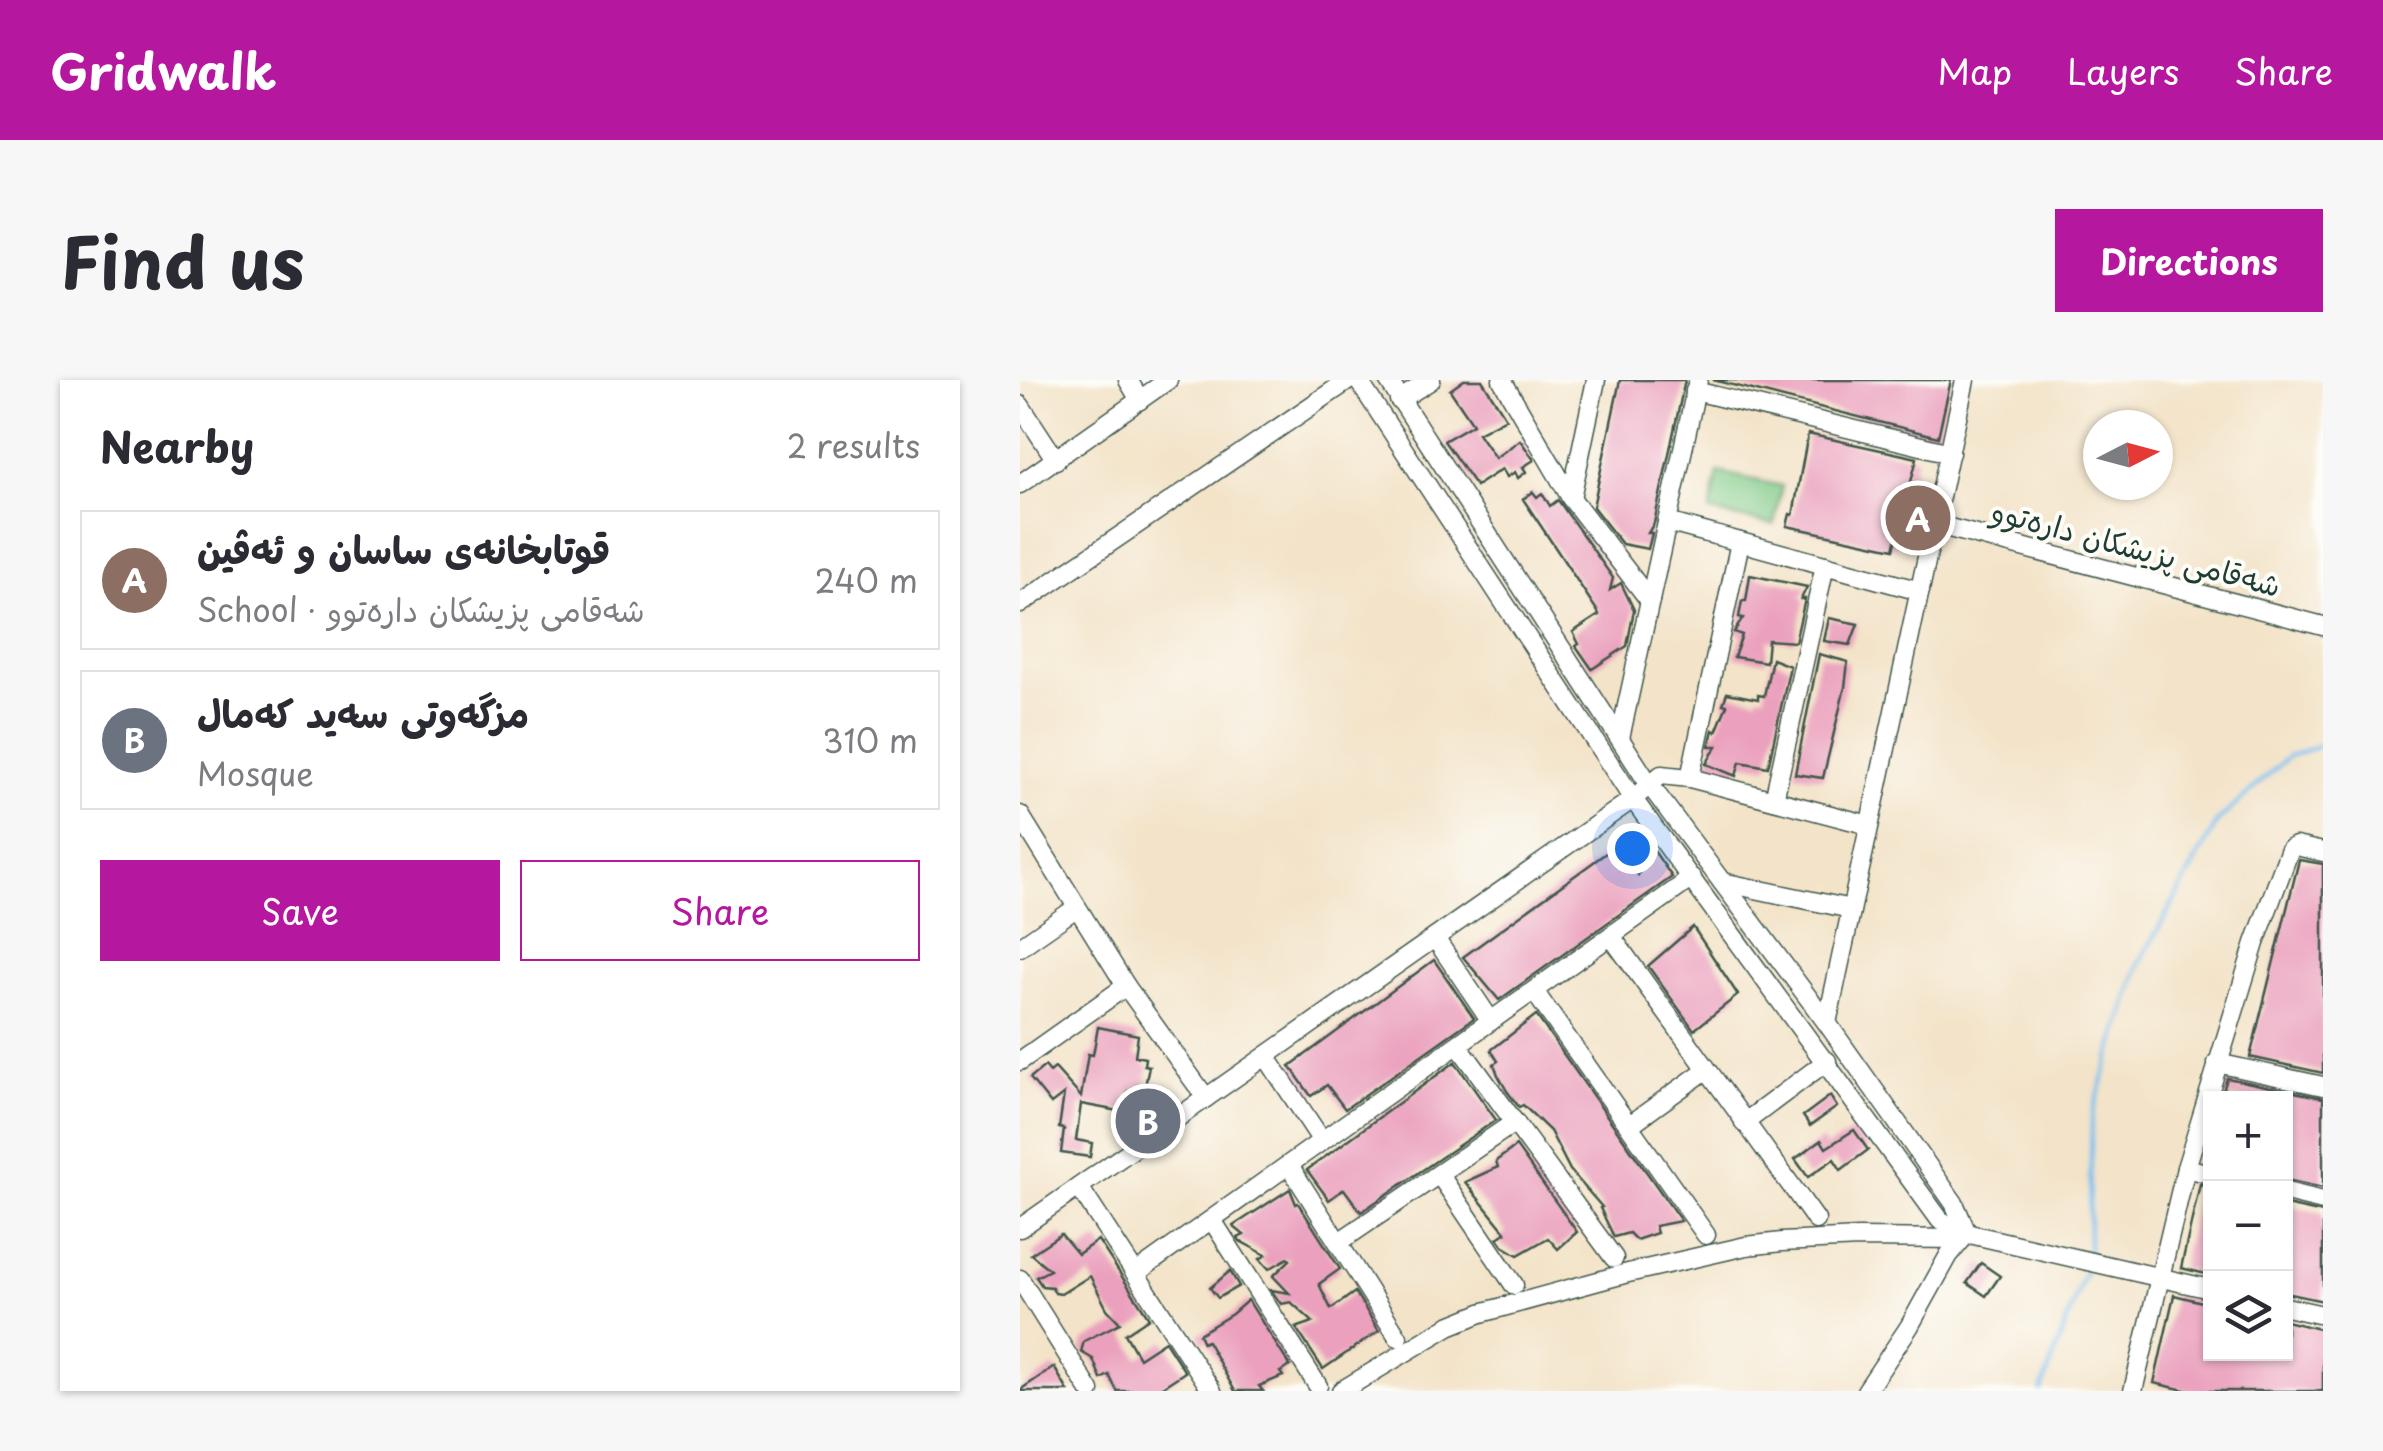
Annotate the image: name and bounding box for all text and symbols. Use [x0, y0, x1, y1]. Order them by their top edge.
text: Gridwalk [50, 34, 276, 106]
text: Map [1937, 44, 2012, 97]
text: Layers [2067, 44, 2179, 97]
text: Share [2234, 44, 2333, 97]
text: Find us [60, 207, 305, 313]
button: Directions [2055, 209, 2323, 312]
north arrow [2083, 410, 2173, 500]
text: Nearby [100, 414, 254, 477]
text: 2 results [787, 421, 920, 469]
pin: A [1886, 480, 1950, 556]
street label: شەقامی پزیشکان دارەتوو [1985, 486, 2286, 607]
text: قوتابخانەی ساسان و ئەڤین [197, 520, 610, 577]
text: A [122, 556, 147, 604]
text: 240 m [815, 556, 918, 604]
text: School · شەقامی پزیشکان دارەتوو [197, 585, 645, 633]
text: مزگەوتی سەید کەمال [197, 684, 529, 741]
text: B [124, 716, 145, 764]
text: 310 m [822, 716, 918, 764]
text: Mosque [197, 749, 314, 797]
your location [1607, 823, 1658, 874]
button: Save [100, 860, 500, 961]
button: Share [520, 860, 920, 961]
pin: B [1116, 1084, 1180, 1158]
map controls [2203, 1091, 2293, 1361]
button: + [2203, 1091, 2293, 1181]
button: − [2203, 1181, 2293, 1271]
button: layers [2203, 1271, 2293, 1361]

